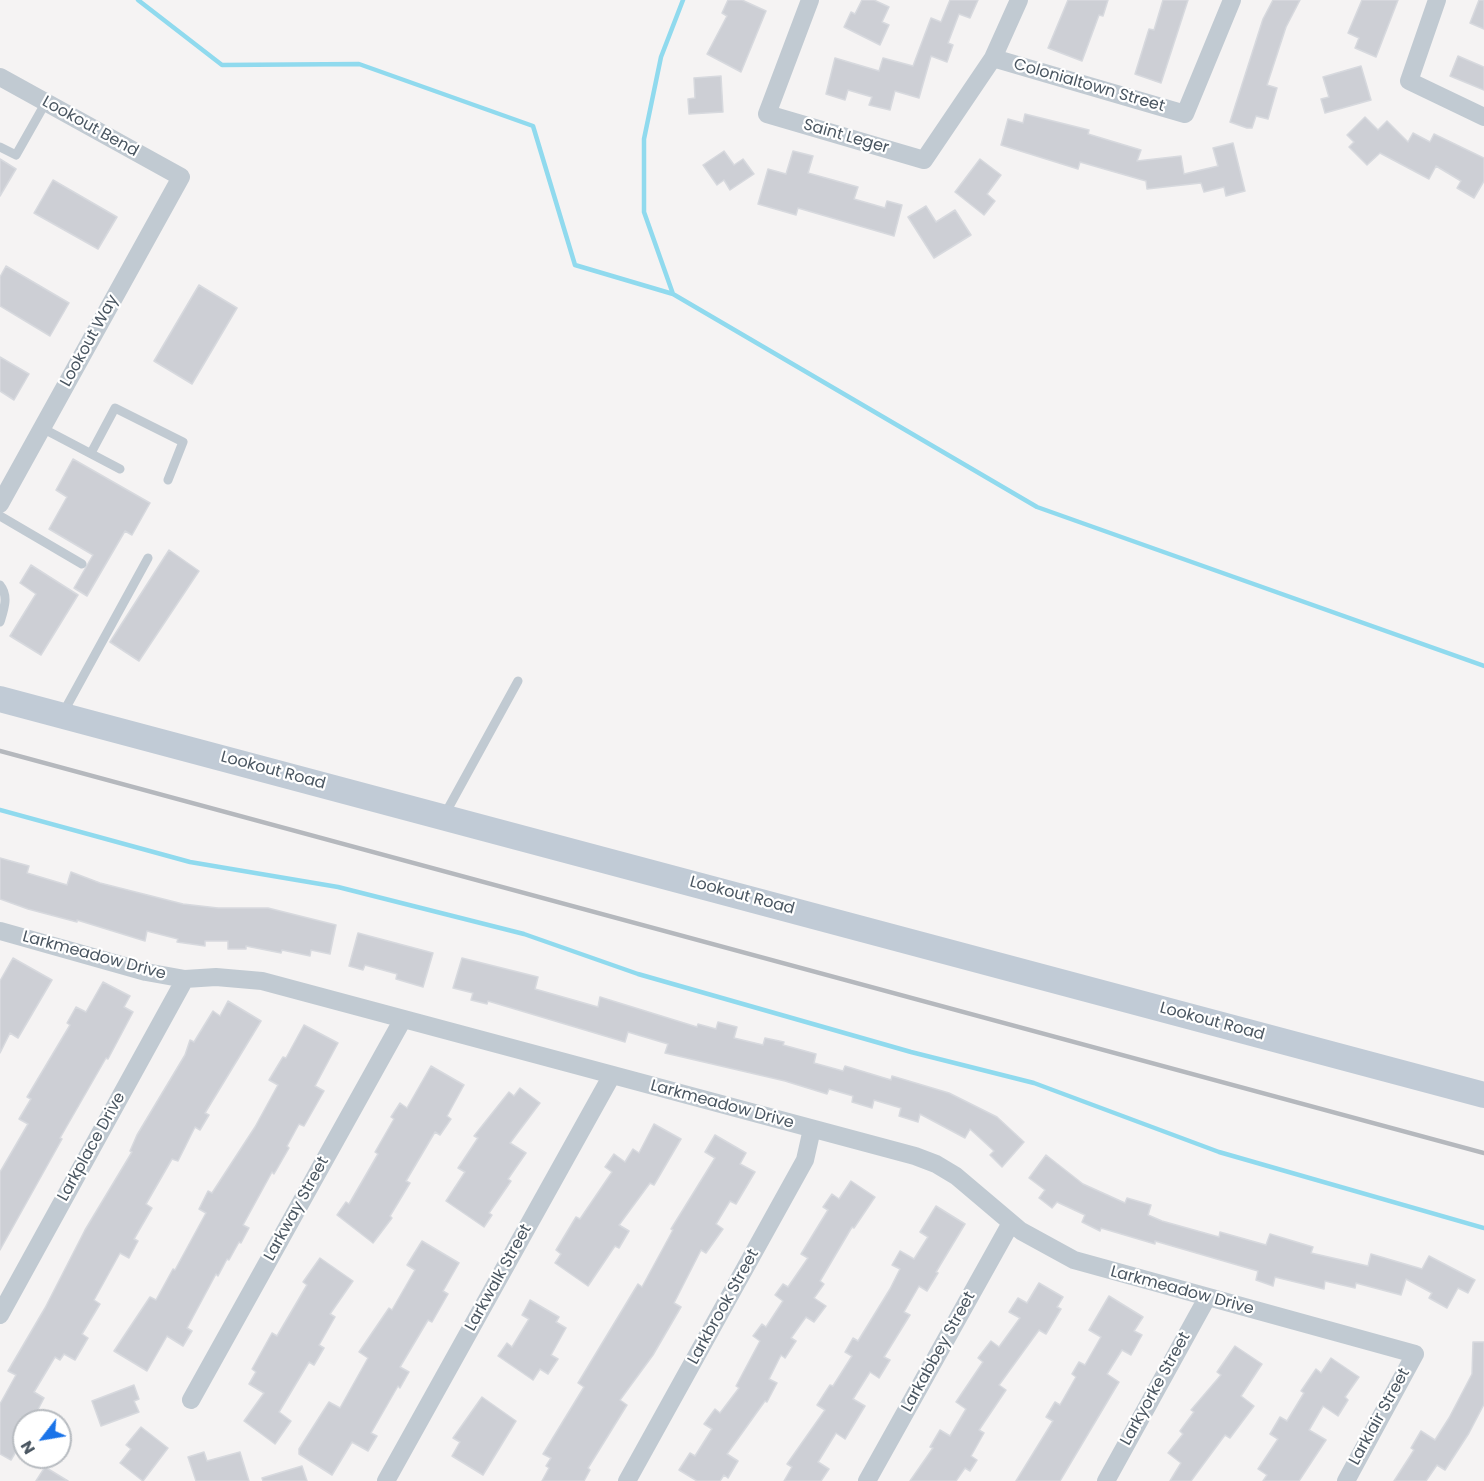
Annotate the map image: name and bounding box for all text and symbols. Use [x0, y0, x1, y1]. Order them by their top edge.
street label: Colonialtown Street [1011, 55, 1167, 117]
street label: Lookout Bend [39, 93, 141, 161]
street label: Saint Leger [801, 116, 891, 158]
street label: Lookout Way [57, 292, 123, 390]
street label: Lookout Road [218, 748, 328, 794]
street label: Lookout Road [687, 873, 797, 919]
street label: Larkmeadow Drive [20, 928, 168, 984]
street label: Lookout Road [1157, 999, 1267, 1045]
street label: Larkmeadow Drive [648, 1077, 796, 1133]
street label: Larkplace Drive [54, 1089, 130, 1205]
street label: Larkway Street [260, 1154, 334, 1264]
street label: Larkwalk Street [462, 1221, 536, 1335]
street label: Larkbrook Street [684, 1246, 764, 1368]
street label: Larkmeadow Drive [1108, 1263, 1256, 1319]
street label: Larkabbey Street [898, 1289, 980, 1415]
street label: Larkyorke Street [1117, 1329, 1195, 1449]
street label: Larklair Street [1345, 1365, 1415, 1469]
north arrow [12, 1409, 72, 1469]
text: N [15, 1436, 41, 1459]

